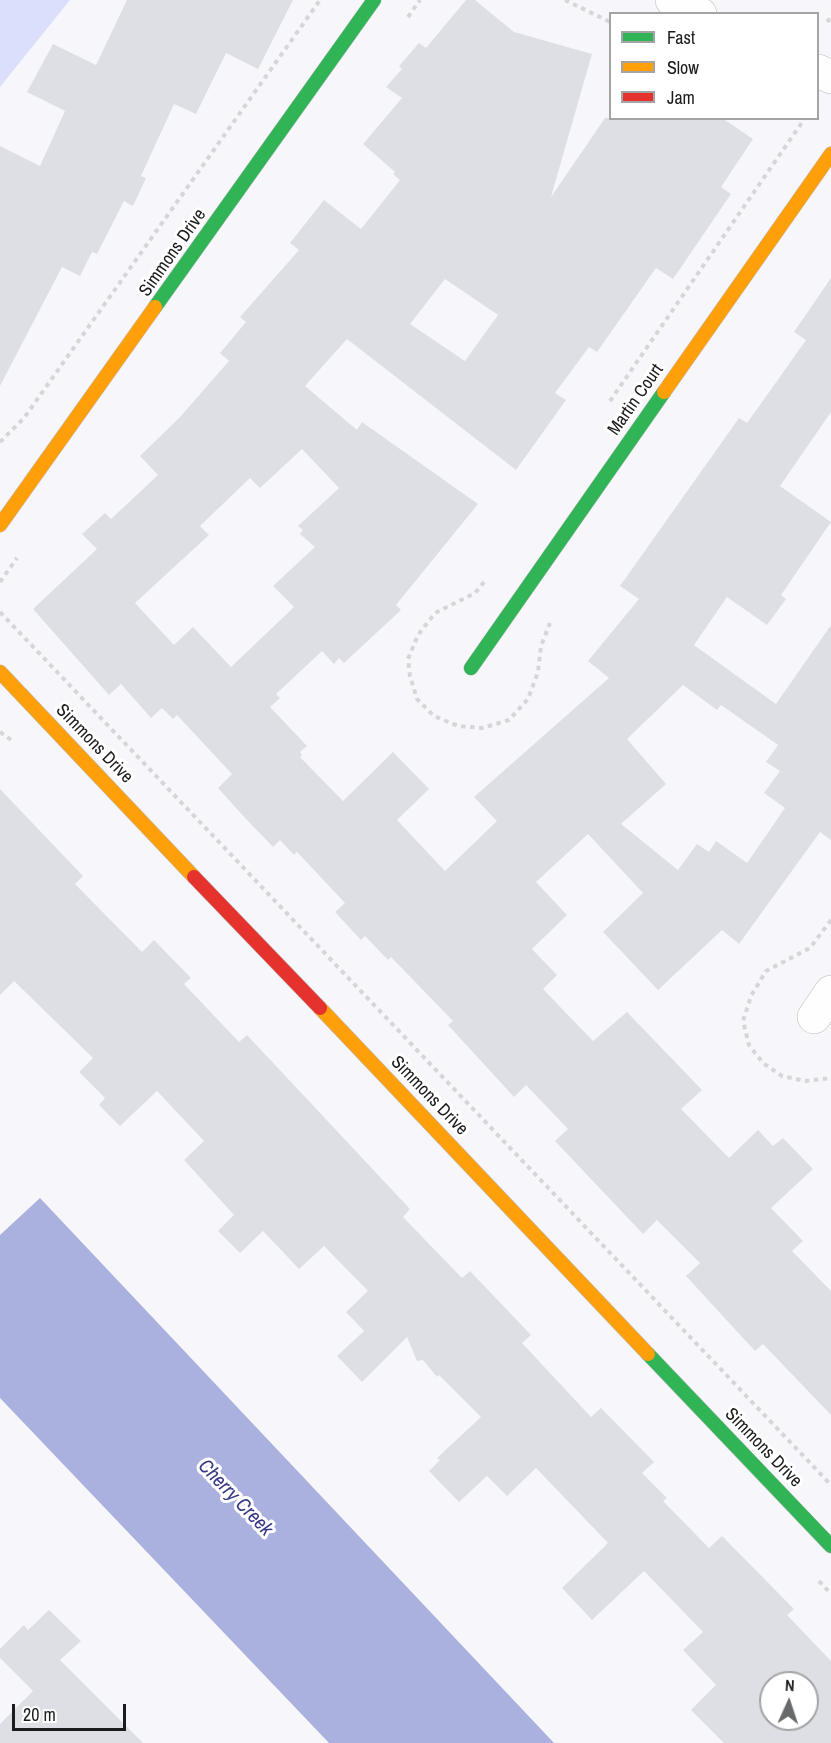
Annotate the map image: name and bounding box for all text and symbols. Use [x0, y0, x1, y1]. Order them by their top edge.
legend [609, 12, 819, 120]
text: Fast [667, 25, 695, 50]
text: Slow [667, 55, 699, 80]
text: Jam [667, 85, 695, 110]
street label: Simmons Drive [135, 205, 211, 301]
street label: Martin Court [604, 360, 668, 440]
street label: Simmons Drive [51, 700, 137, 788]
street label: Simmons Drive [386, 1052, 472, 1140]
street label: Simmons Drive [720, 1404, 806, 1492]
water label: Cherry Creek [193, 1455, 277, 1541]
north arrow [759, 1671, 819, 1731]
text: N [785, 1674, 795, 1696]
scale bar [15, 1692, 129, 1730]
text: 20 m [23, 1702, 56, 1727]

